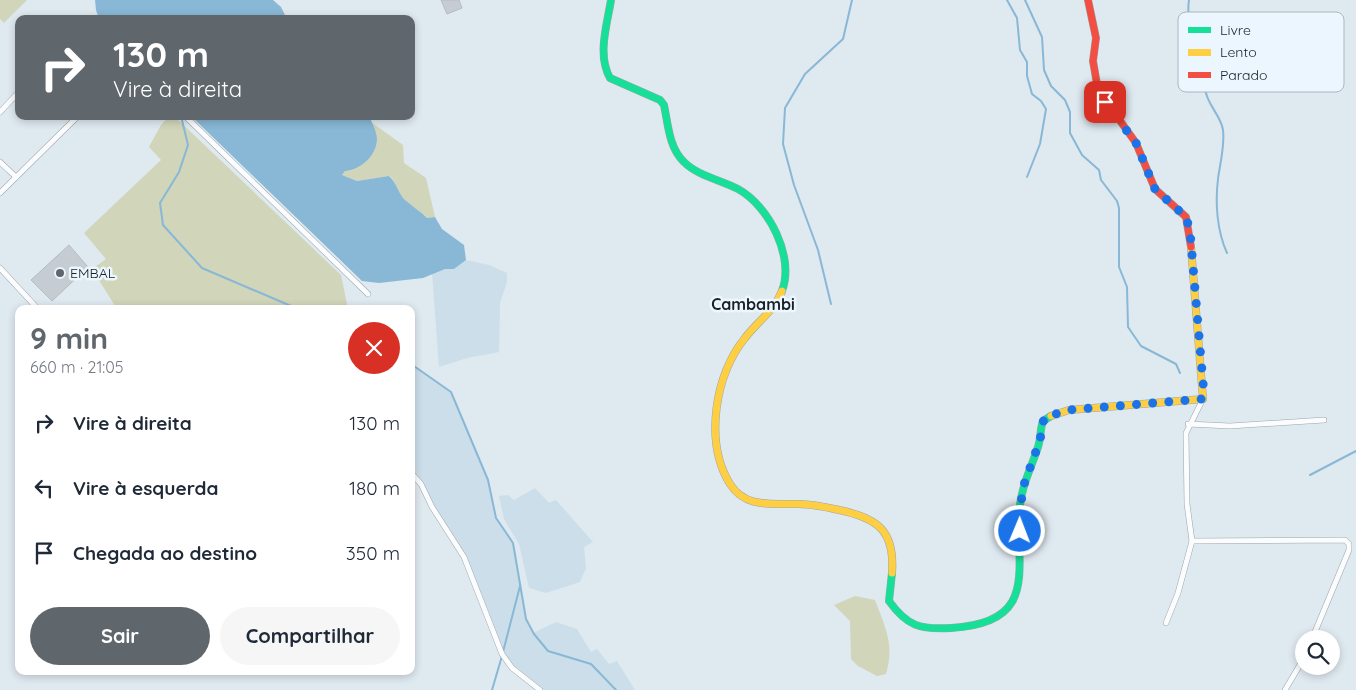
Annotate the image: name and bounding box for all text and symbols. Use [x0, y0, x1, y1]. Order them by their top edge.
legend [1178, 12, 1344, 92]
text: Livre [1220, 21, 1251, 39]
text: 130 m [113, 32, 209, 76]
icon: right [30, 35, 95, 100]
text: Lento [1220, 43, 1257, 61]
text: Parado [1220, 66, 1267, 84]
text: Vire à direita [113, 75, 242, 103]
pin [1084, 81, 1126, 123]
icon: arrive [1091, 88, 1119, 116]
place label: EMBAL [70, 264, 116, 282]
marker: EMBAL [54, 267, 66, 279]
district label: Cambambi [711, 294, 795, 314]
text: 9 min [30, 319, 108, 357]
button: close [348, 322, 400, 374]
text: 660 m · 21:05 [30, 357, 124, 377]
icon: right [30, 409, 58, 437]
text: Vire à direita [73, 411, 192, 435]
text: 130 m [349, 411, 400, 435]
icon: left [30, 474, 58, 502]
text: Vire à esquerda [73, 476, 218, 500]
text: 180 m [349, 476, 400, 500]
position arrow [993, 504, 1045, 556]
icon: arrive [30, 539, 58, 567]
text: Chegada ao destino [73, 541, 257, 565]
text: 350 m [346, 541, 400, 565]
button: Sair [30, 607, 210, 665]
button: Compartilhar [220, 607, 400, 665]
map controls [1295, 630, 1340, 675]
button: search [1295, 630, 1340, 675]

